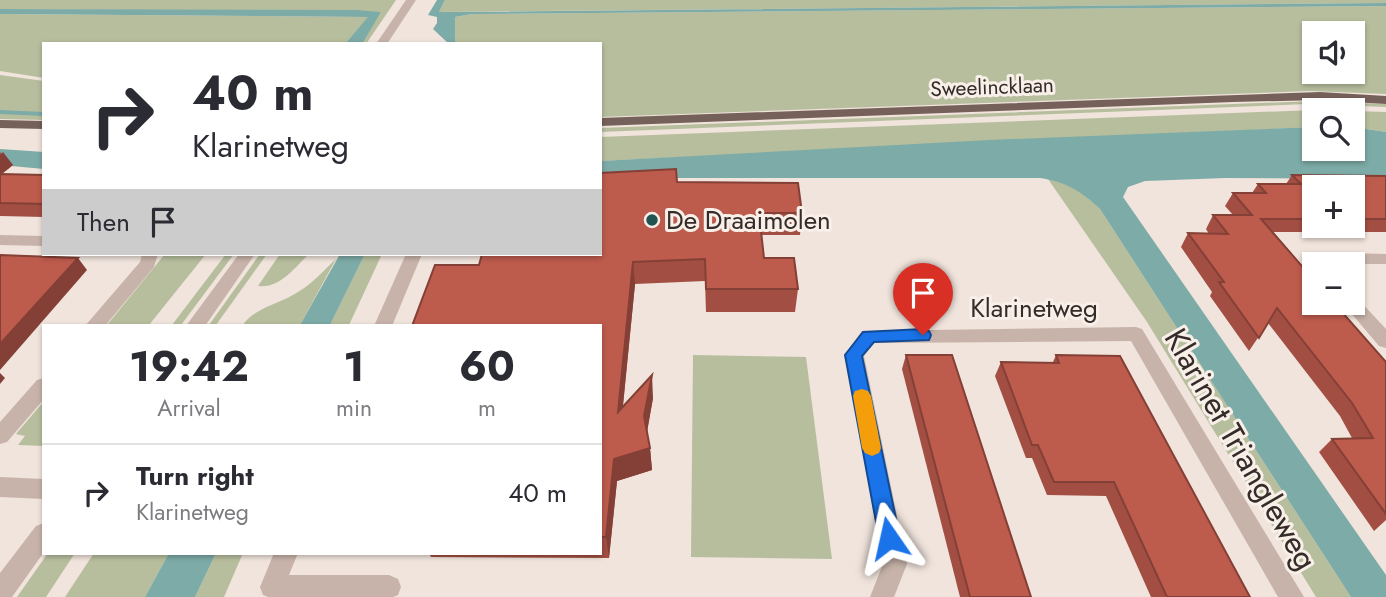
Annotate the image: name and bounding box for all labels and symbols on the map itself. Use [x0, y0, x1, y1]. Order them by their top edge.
street label: Sweelincklaan [930, 70, 1054, 104]
place label: De Draaimolen [666, 201, 831, 239]
marker: De Draaimolen [644, 212, 660, 228]
pin [893, 263, 953, 335]
street label: Klarinetweg [970, 289, 1098, 327]
street label: Klarinet Triangleweg [1153, 320, 1329, 578]
position arrow [852, 501, 926, 575]

